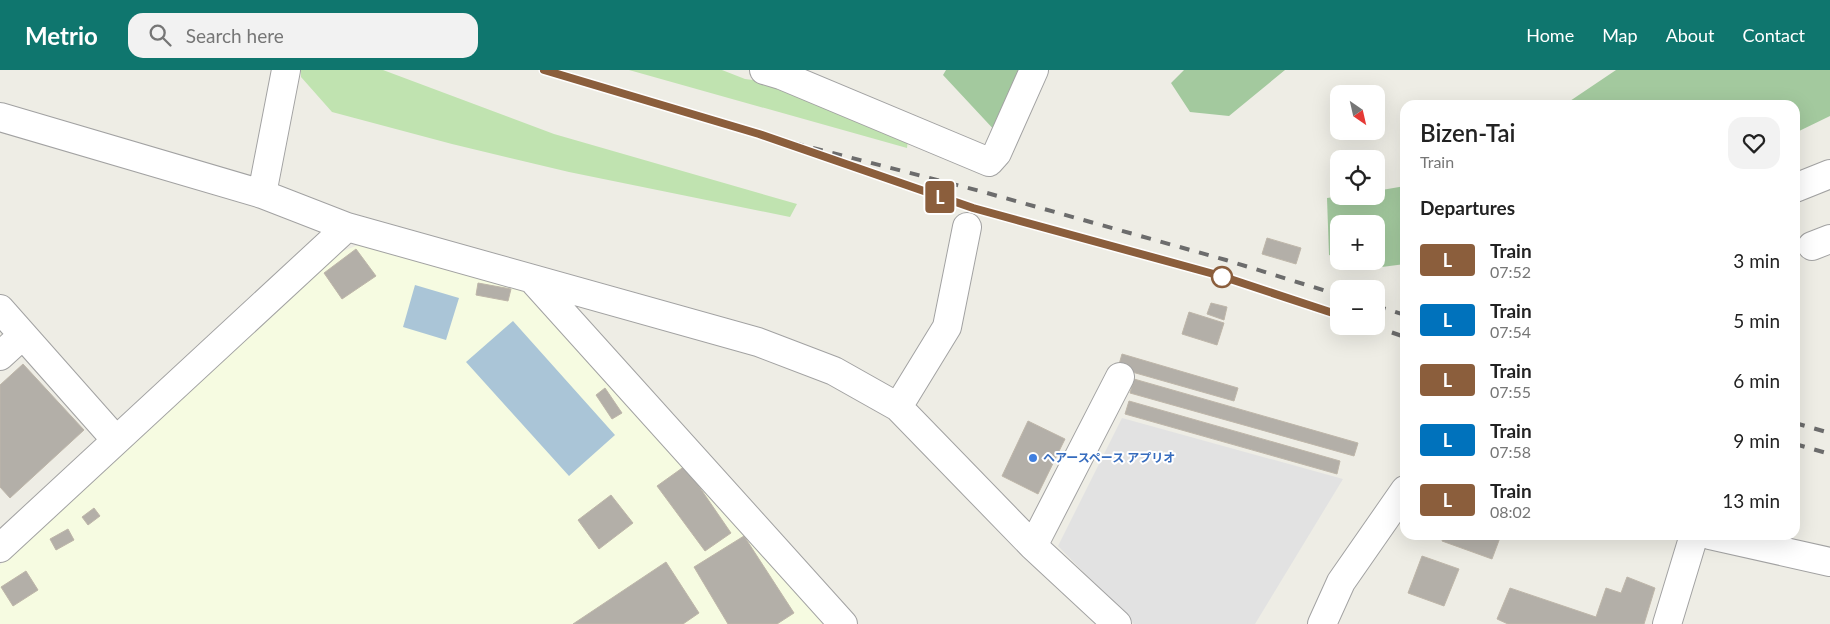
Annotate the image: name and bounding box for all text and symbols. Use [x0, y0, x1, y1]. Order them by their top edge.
search box [128, 13, 478, 58]
text: Metrio [25, 21, 98, 50]
icon: search [146, 21, 174, 49]
text: Search here [186, 24, 284, 47]
text: Home [1526, 24, 1574, 46]
text: Map [1602, 24, 1638, 46]
text: About [1666, 24, 1715, 46]
text: Contact [1743, 24, 1805, 46]
north arrow [1330, 85, 1385, 140]
map controls [1330, 85, 1385, 335]
button: heart [1728, 117, 1780, 169]
text: Bizen-Tai [1420, 118, 1515, 147]
button: locate [1330, 150, 1385, 205]
text: Train [1420, 152, 1454, 171]
line badge: L [924, 181, 956, 213]
text: L [935, 186, 945, 208]
text: Departures [1420, 196, 1515, 219]
button: + [1330, 215, 1385, 270]
text: Train [1490, 239, 1532, 262]
text: L [1443, 249, 1452, 271]
text: 3 min [1733, 249, 1780, 272]
text: 07:52 [1490, 262, 1531, 281]
unlabelled marker [1211, 266, 1233, 288]
button: − [1330, 280, 1385, 335]
text: Train [1490, 299, 1532, 322]
text: L [1443, 309, 1452, 331]
text: 5 min [1733, 309, 1780, 332]
text: 07:54 [1490, 322, 1531, 341]
text: Train [1490, 359, 1532, 382]
text: L [1443, 369, 1452, 391]
text: 6 min [1733, 369, 1780, 392]
text: 07:55 [1490, 382, 1531, 401]
text: Train [1490, 419, 1532, 442]
text: L [1443, 429, 1452, 451]
text: 9 min [1733, 429, 1780, 452]
text: 07:58 [1490, 442, 1531, 461]
place label: ヘアースペース アプリオ [1043, 450, 1175, 465]
marker: ヘアースペース アプリオ [1027, 452, 1039, 464]
text: Train [1490, 479, 1532, 502]
text: L [1443, 489, 1452, 511]
text: 13 min [1722, 489, 1780, 512]
text: 08:02 [1490, 502, 1531, 521]

